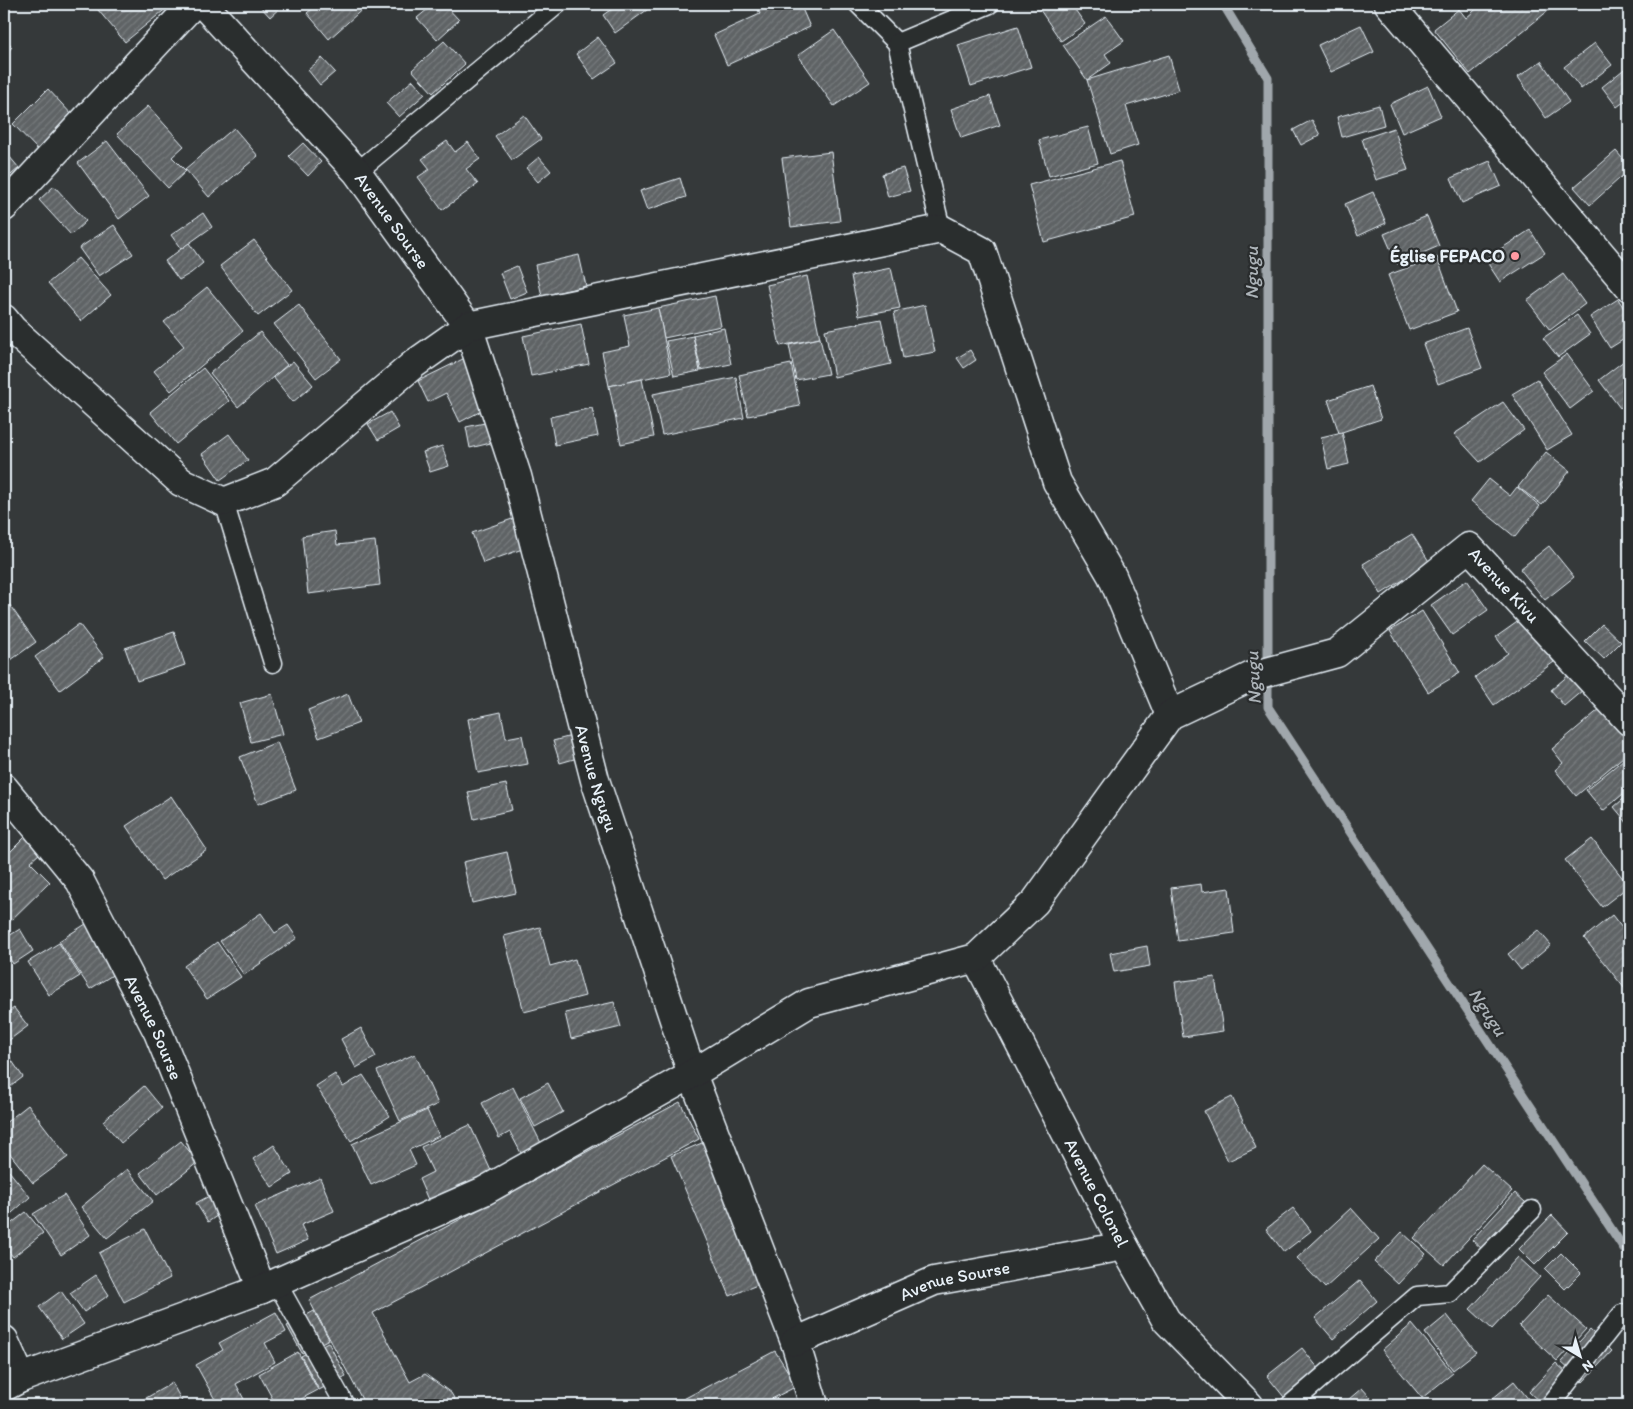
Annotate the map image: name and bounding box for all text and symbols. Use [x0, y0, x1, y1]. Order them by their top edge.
street label: Avenue Sourse [350, 168, 434, 273]
place label: Église FEPACO [1390, 245, 1505, 267]
water label: Ngugu [1240, 246, 1263, 300]
marker: Église FEPACO [1509, 250, 1521, 262]
street label: Avenue Kivu [1464, 543, 1544, 627]
water label: Ngugu [1240, 650, 1266, 705]
street label: Avenue Ngugu [570, 722, 622, 835]
street label: Avenue Sourse [119, 971, 187, 1083]
water label: Ngugu [1464, 983, 1512, 1041]
street label: Avenue Colonel [1060, 1135, 1134, 1251]
street label: Avenue Sourse [896, 1256, 1012, 1306]
north arrow [1556, 1332, 1606, 1382]
text: N [1579, 1356, 1597, 1375]

